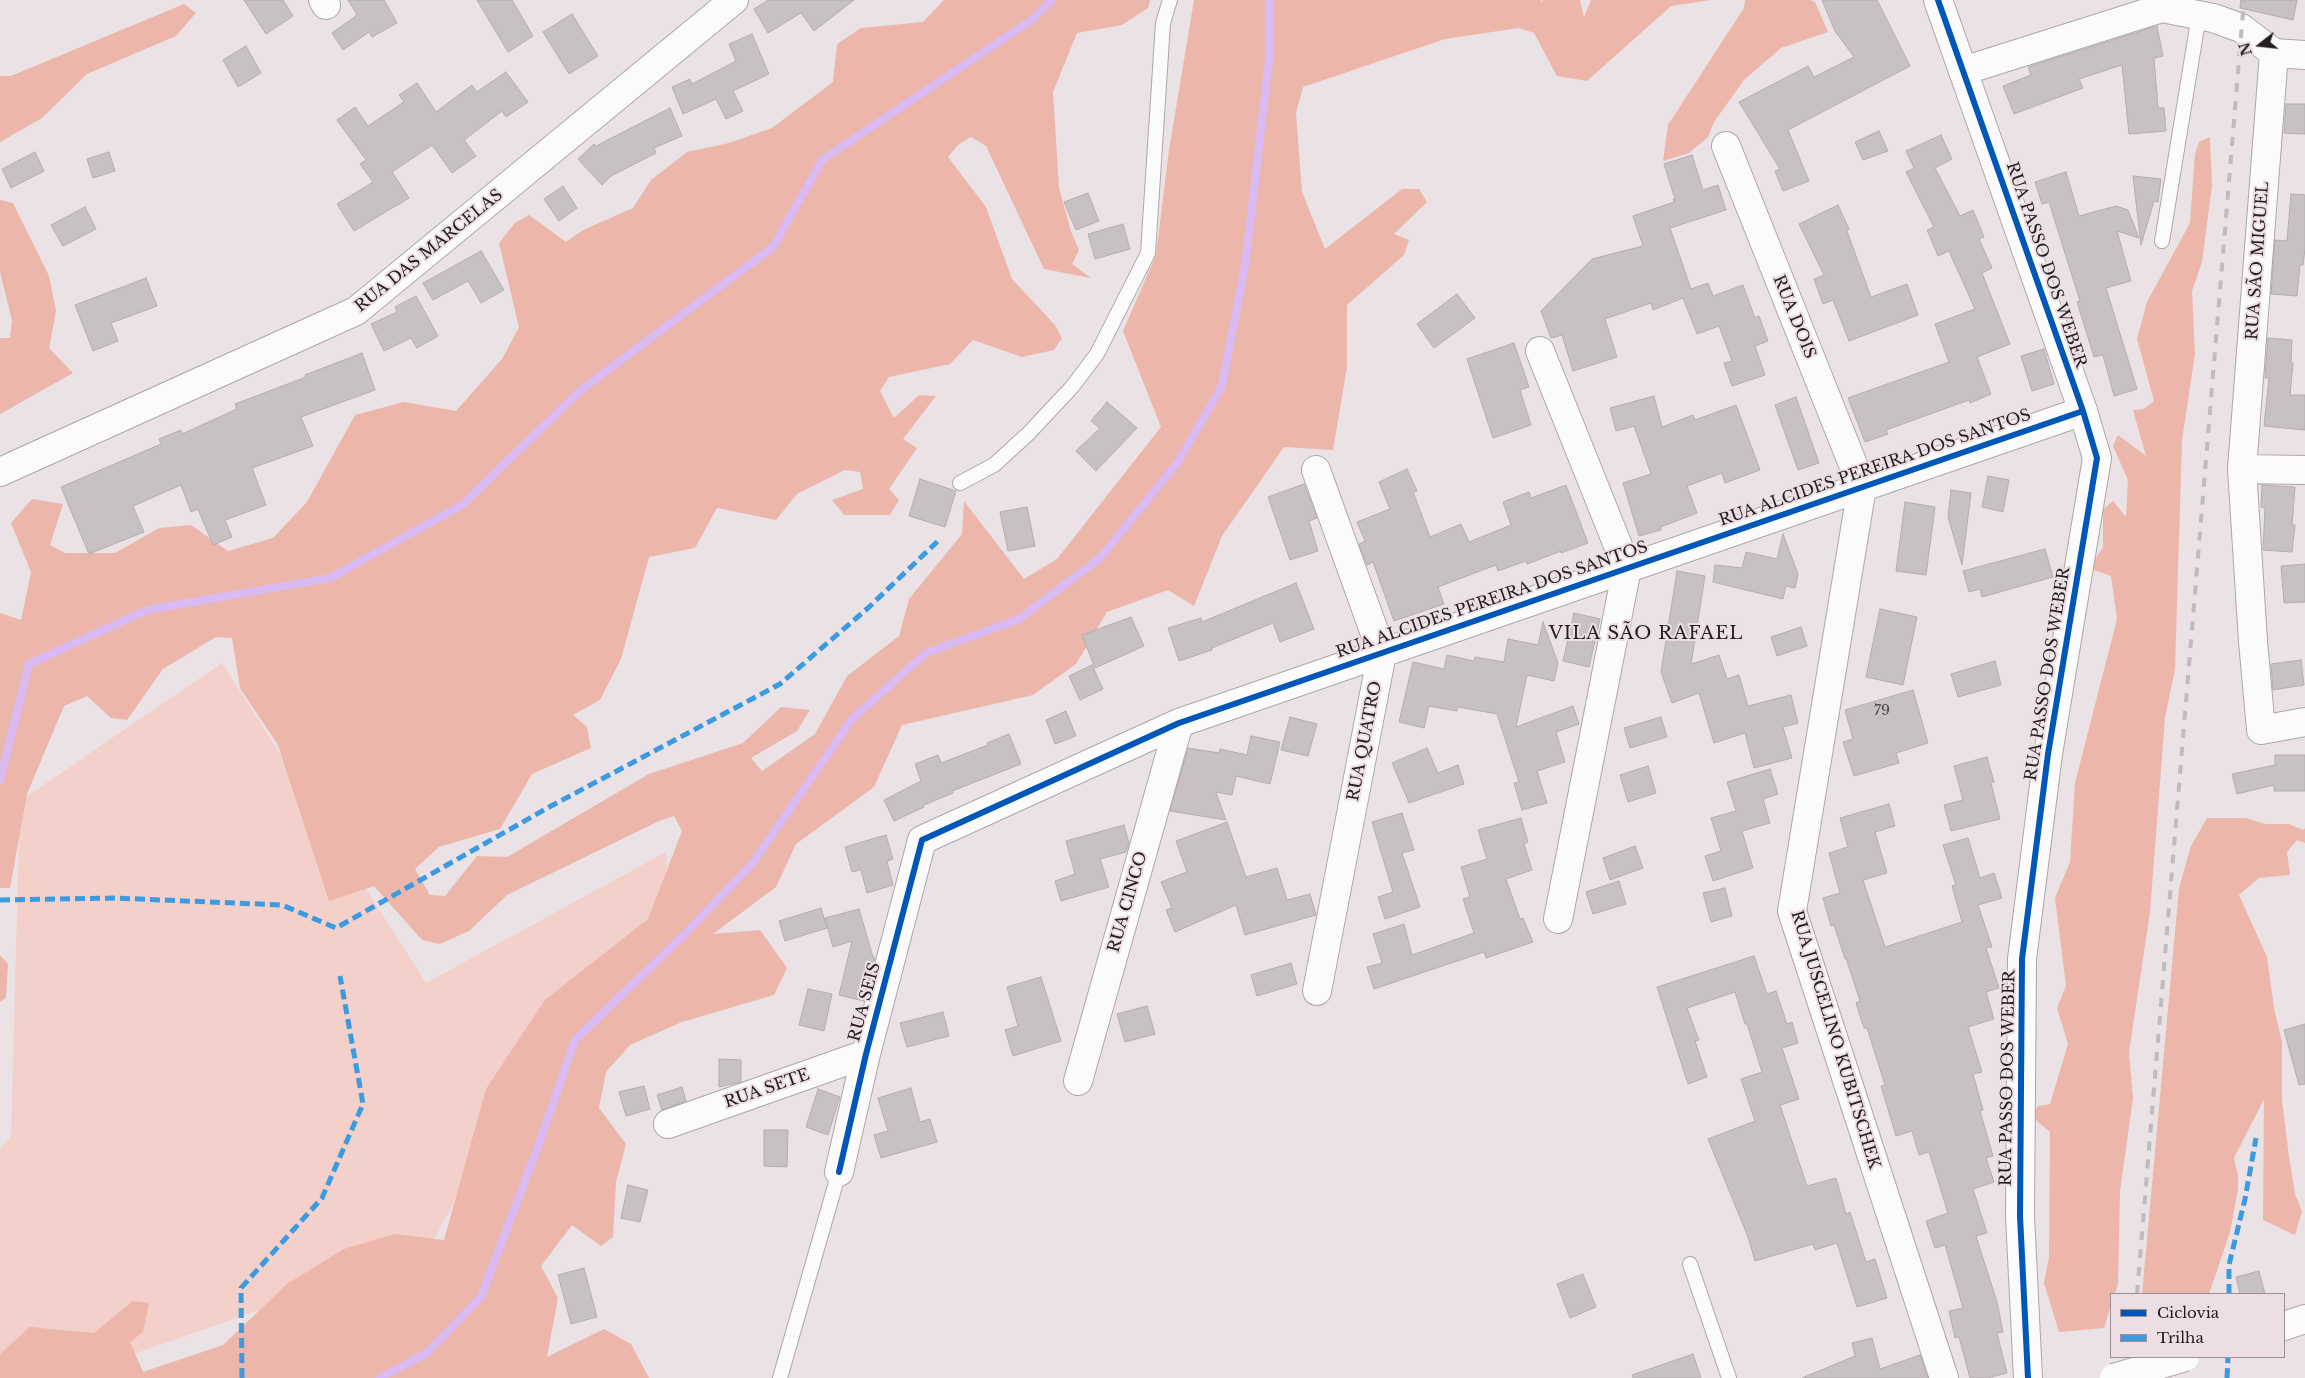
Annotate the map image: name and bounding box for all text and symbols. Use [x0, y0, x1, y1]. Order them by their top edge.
north arrow [2235, 20, 2285, 70]
text: N [2235, 40, 2256, 58]
street label: RUA PASSO DOS WEBER [2002, 160, 2090, 370]
street label: RUA SÃO MIGUEL [2243, 181, 2273, 341]
street label: RUA DAS MARCELAS [351, 186, 507, 316]
street label: RUA DOIS [1769, 272, 1819, 362]
street label: RUA ALCIDES PEREIRA DOS SANTOS [1717, 405, 2033, 531]
street label: RUA ALCIDES PEREIRA DOS SANTOS [1334, 537, 1650, 663]
street label: RUA PASSO DOS WEBER [2022, 566, 2074, 782]
district label: VILA SÃO RAFAEL [1547, 623, 1745, 645]
street label: RUA QUATRO [1344, 679, 1386, 803]
house number: 79 [1874, 703, 1890, 719]
street label: RUA CINCO [1104, 849, 1152, 955]
street label: RUA JUSCELINO KUBITSCHEK [1786, 908, 1884, 1172]
street label: RUA SEIS [845, 960, 885, 1044]
street label: RUA PASSO DOS WEBER [1997, 970, 2019, 1186]
street label: RUA SETE [722, 1065, 812, 1113]
legend [2110, 1293, 2285, 1358]
text: Ciclovia [2157, 1303, 2219, 1322]
text: Trilha [2157, 1328, 2204, 1347]

